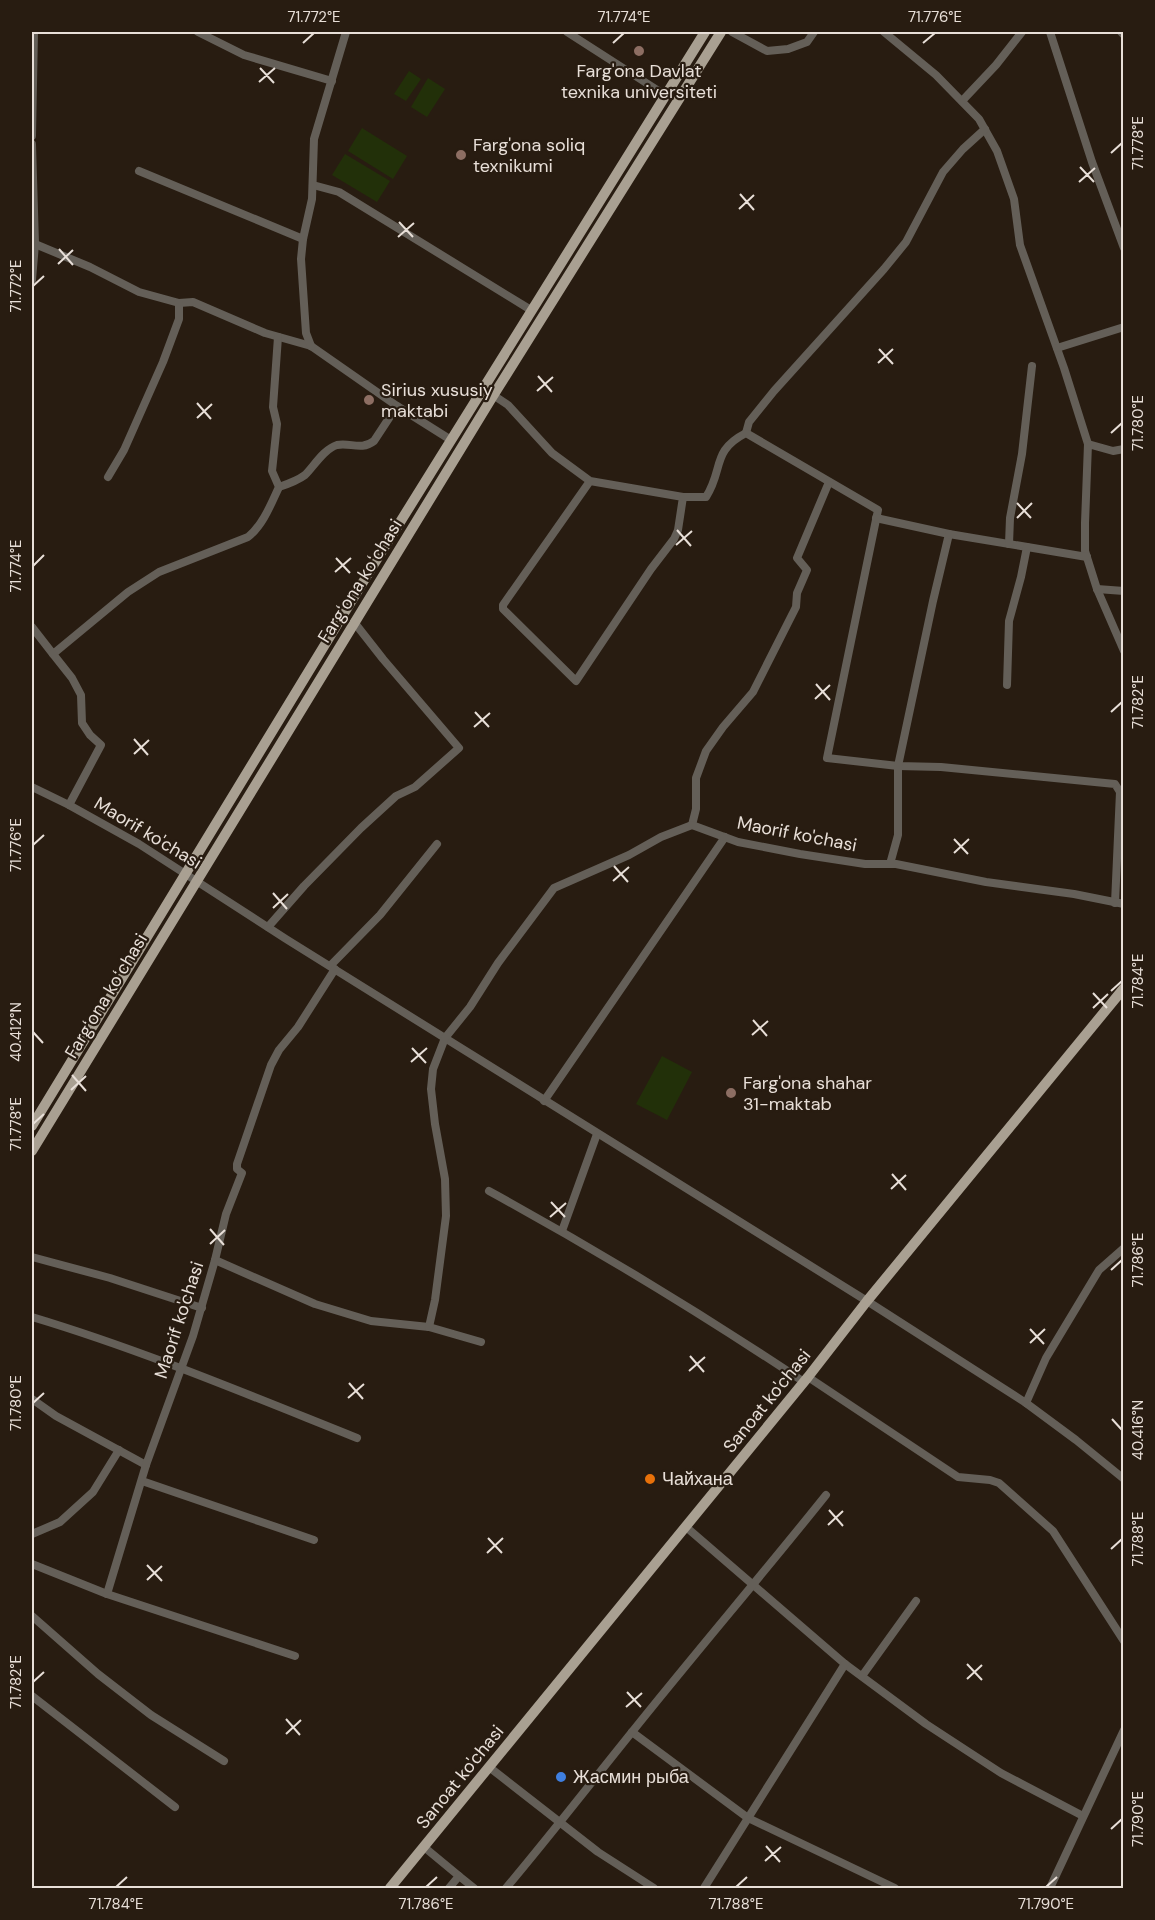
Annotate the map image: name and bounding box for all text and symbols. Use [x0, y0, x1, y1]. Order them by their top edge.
text: 71.772°E [287, 7, 341, 27]
text: 71.774°E [597, 7, 651, 27]
text: 71.776°E [908, 7, 962, 27]
marker: Farg'ona Davlat texnika universiteti [632, 44, 646, 58]
place label: Farg'ona Davlat texnika universiteti [561, 59, 717, 104]
text: 71.778°E [1128, 116, 1148, 170]
place label: Farg'ona soliq texnikumi [473, 133, 585, 178]
marker: Farg'ona soliq texnikumi [454, 148, 468, 162]
text: 71.772°E [6, 259, 26, 313]
place label: Sirius xususiy maktabi [381, 378, 493, 423]
marker: Sirius xususiy maktabi [362, 393, 376, 407]
text: 71.780°E [1128, 395, 1148, 451]
street label: Fargʻona koʻchasi [312, 515, 408, 647]
text: 71.774°E [6, 539, 26, 593]
text: 71.782°E [1128, 675, 1148, 729]
street label: Maorif ko'chasi [90, 791, 206, 875]
street label: Maorif ko'chasi [735, 811, 859, 857]
text: 71.776°E [6, 818, 26, 872]
street label: Fargʻona koʻchasi [59, 929, 153, 1063]
text: 71.784°E [1128, 954, 1148, 1008]
text: 40.412°N [6, 1002, 26, 1062]
place label: Farg'ona shahar 31-maktab [743, 1071, 872, 1116]
marker: Farg'ona shahar 31-maktab [724, 1086, 738, 1100]
text: 71.778°E [6, 1097, 26, 1151]
text: 71.786°E [1128, 1232, 1148, 1288]
street label: Maorif ko'chasi [149, 1258, 209, 1382]
street label: Sanoat ko'chasi [718, 1344, 816, 1458]
text: 71.780°E [6, 1375, 26, 1431]
text: 40.416°N [1128, 1400, 1148, 1460]
place label: Чайхана [662, 1467, 734, 1491]
marker: Чайхана [643, 1472, 657, 1486]
text: 71.788°E [1128, 1512, 1148, 1566]
text: 71.782°E [6, 1655, 26, 1709]
street label: Sanoat ko'chasi [411, 1720, 509, 1834]
place label: Жасмин рыба [573, 1765, 690, 1789]
marker: Жасмин рыба [554, 1770, 568, 1784]
text: 71.790°E [1128, 1791, 1148, 1847]
text: 71.784°E [89, 1894, 143, 1914]
text: 71.786°E [398, 1894, 454, 1914]
text: 71.788°E [709, 1894, 763, 1914]
text: 71.790°E [1018, 1894, 1074, 1914]

